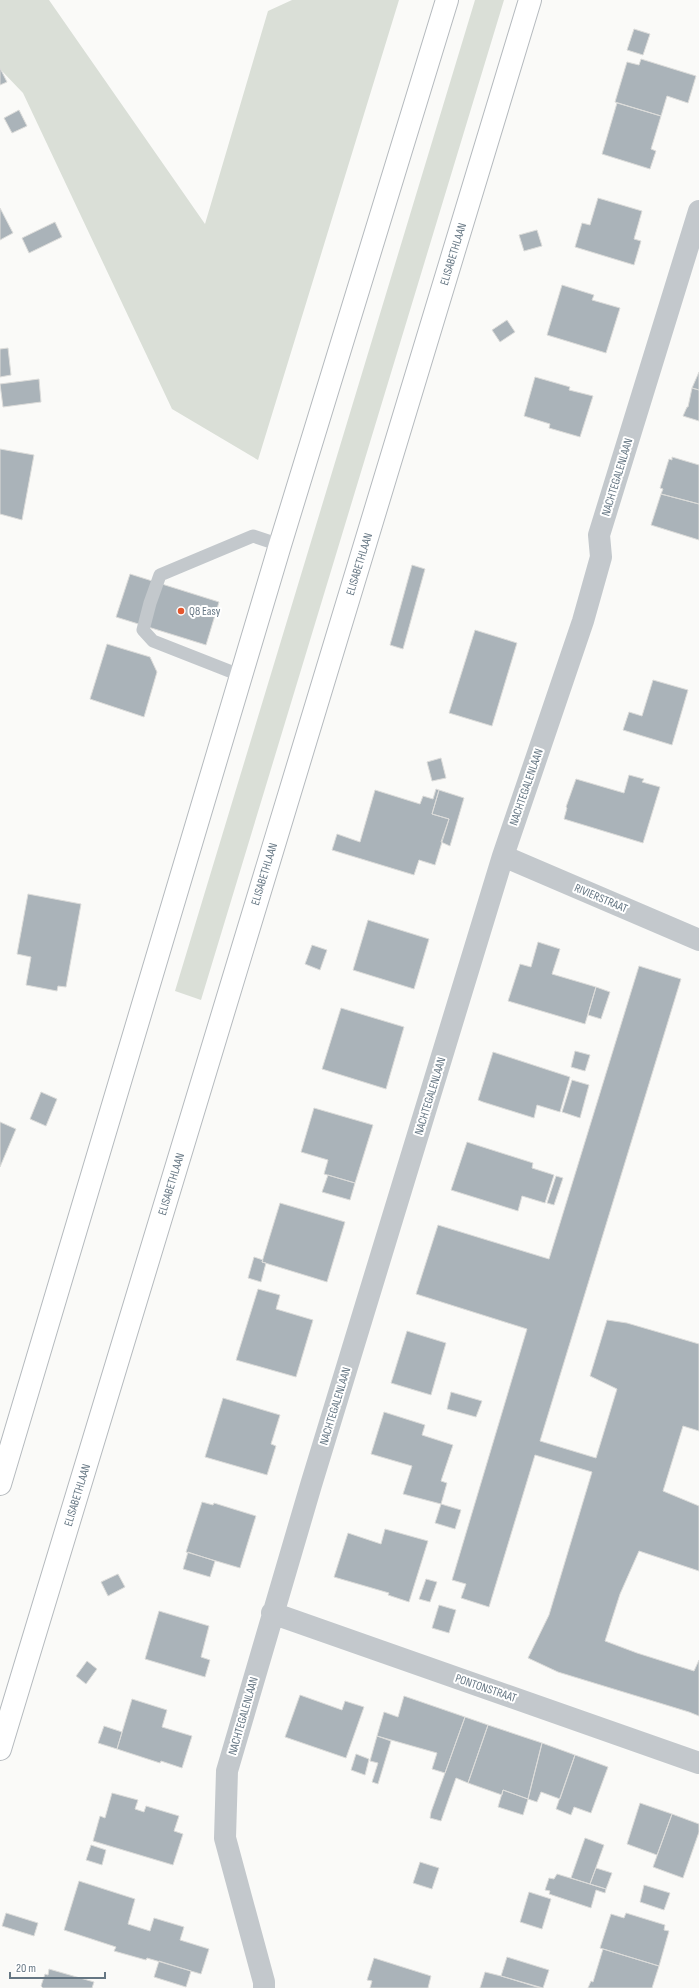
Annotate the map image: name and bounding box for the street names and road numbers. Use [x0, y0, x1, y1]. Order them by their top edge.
street label: ELISABETHLAAN [437, 221, 470, 287]
street label: NACHTEGALENLAAN [599, 436, 636, 518]
street label: ELISABETHLAAN [343, 531, 376, 597]
street label: NACHTEGALENLAAN [506, 747, 547, 828]
street label: ELISABETHLAAN [248, 841, 281, 907]
street label: RIVIERSTRAAT [572, 881, 630, 916]
street label: NACHTEGALENLAAN [412, 1055, 449, 1137]
street label: ELISABETHLAAN [155, 1151, 188, 1217]
street label: NACHTEGALENLAAN [317, 1365, 354, 1447]
street label: ELISABETHLAAN [61, 1462, 94, 1528]
street label: PONTONSTRAAT [453, 1671, 519, 1706]
street label: NACHTEGALENLAAN [225, 1675, 262, 1757]

